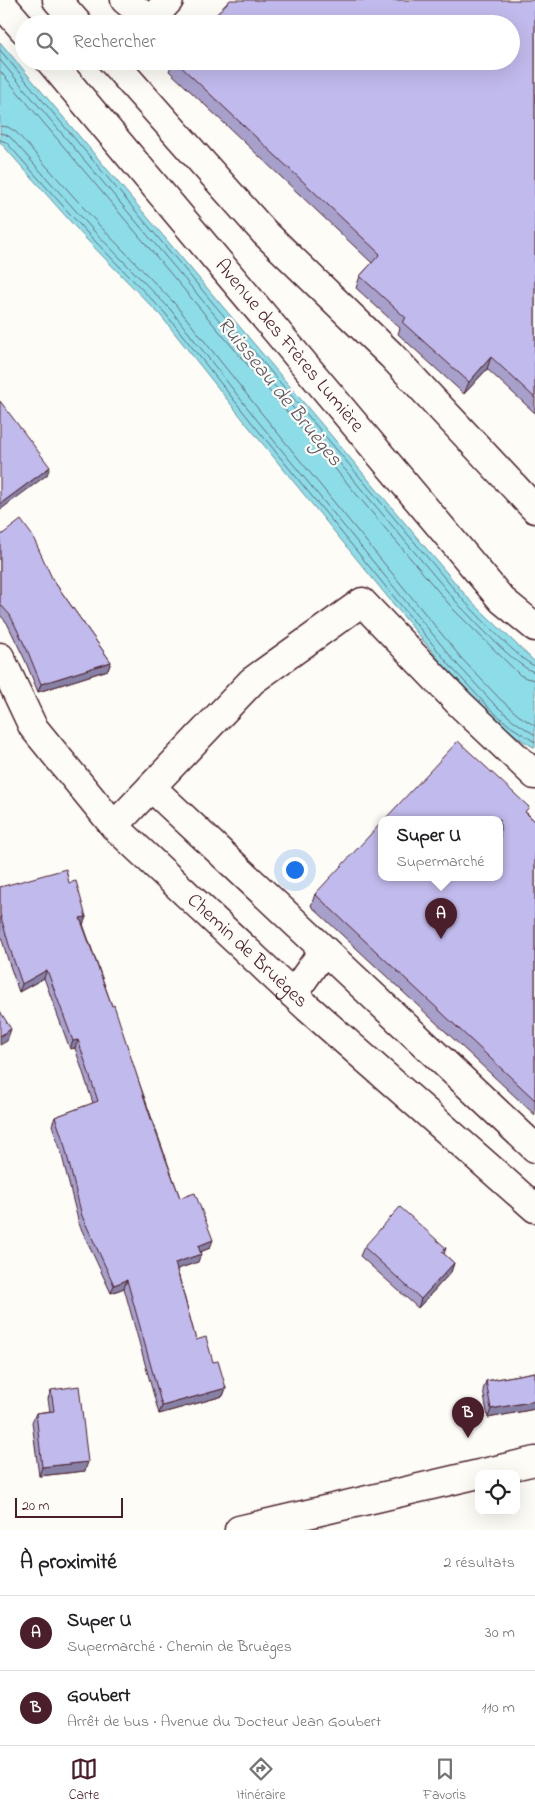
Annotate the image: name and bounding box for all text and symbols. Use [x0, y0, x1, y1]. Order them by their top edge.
search box [15, 15, 520, 70]
icon: search [33, 29, 61, 57]
text: Rechercher [73, 29, 156, 56]
street label: Avenue des Frères Lumière [207, 253, 371, 439]
water label: Ruisseau de Bruèges [208, 311, 349, 474]
popup [378, 816, 503, 881]
text: Super U [396, 823, 461, 850]
text: Supermarché [396, 850, 485, 874]
your location [282, 857, 308, 883]
street label: Chemin de Bruèges [180, 887, 314, 1015]
pin: A [425, 898, 457, 939]
pin: B [452, 1397, 484, 1438]
map controls [475, 1470, 520, 1515]
button: locate [475, 1470, 520, 1515]
scale bar [15, 1495, 122, 1518]
text: 20 m [22, 1496, 49, 1517]
text: À proximité [20, 1548, 117, 1578]
text: 2 résultats [443, 1551, 515, 1575]
text: Super U [67, 1608, 132, 1635]
text: A [31, 1621, 41, 1645]
text: 30 m [485, 1621, 515, 1645]
text: Supermarché · Chemin de Bruèges [67, 1635, 292, 1659]
text: Goubert [67, 1683, 130, 1710]
text: B [31, 1696, 41, 1720]
text: 110 m [481, 1696, 515, 1720]
text: Arrêt de bus · Avenue du Docteur Jean Goubert [67, 1710, 381, 1734]
tab: Carte [69, 1755, 99, 1806]
tab: Itinéraire [237, 1755, 285, 1806]
tab: Favoris [423, 1755, 466, 1806]

